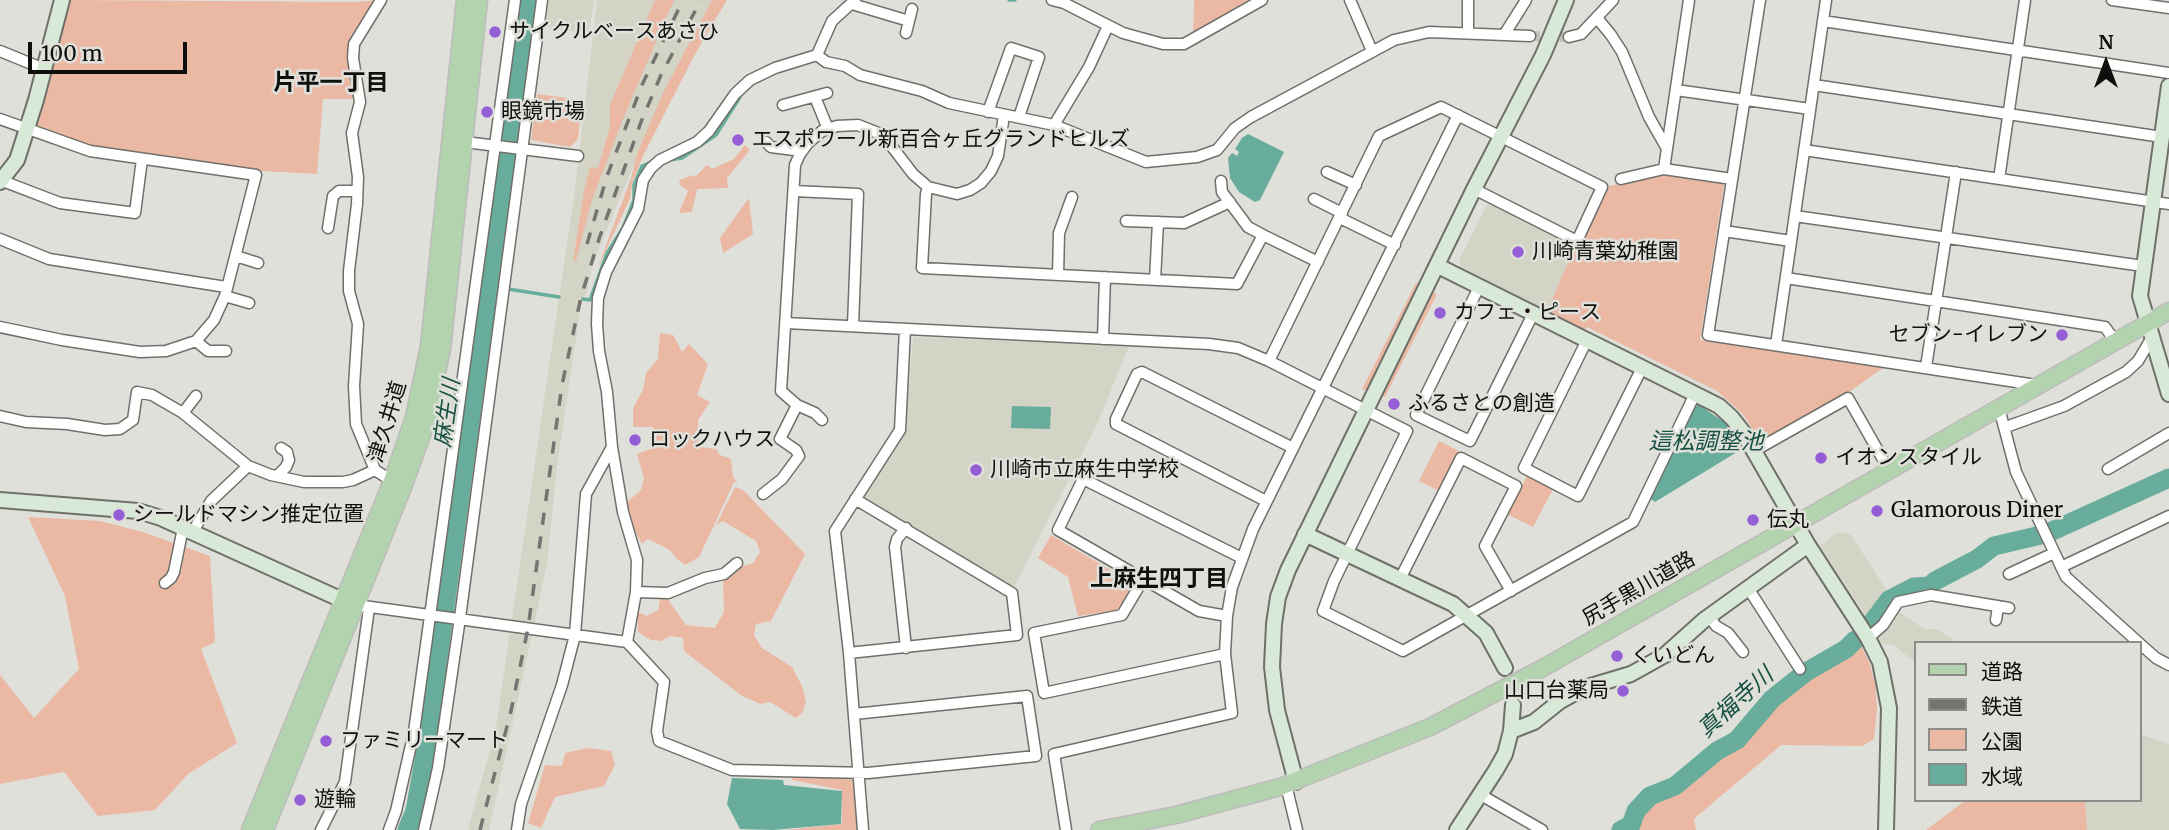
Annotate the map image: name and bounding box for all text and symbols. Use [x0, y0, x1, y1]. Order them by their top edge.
place label: サイクルベースあさひ [509, 19, 719, 45]
marker: サイクルベースあさひ [487, 24, 503, 40]
scale bar [32, 28, 191, 72]
north arrow [2071, 28, 2141, 98]
text: N [2098, 30, 2114, 54]
text: 100 m [41, 40, 103, 67]
district label: 片平一丁目 [274, 69, 388, 97]
place label: 眼鏡市場 [501, 99, 585, 125]
marker: 眼鏡市場 [479, 104, 495, 120]
place label: エスポワール新百合ヶ丘グランドヒルズ [752, 127, 1130, 153]
marker: エスポワール新百合ヶ丘グランドヒルズ [730, 132, 746, 148]
place label: 川崎青葉幼稚園 [1532, 239, 1679, 265]
marker: 川崎青葉幼稚園 [1510, 244, 1526, 260]
place label: カフェ・ピース [1454, 300, 1601, 326]
marker: カフェ・ピース [1432, 305, 1448, 321]
place label: セブン-イレブン [1889, 322, 2048, 348]
marker: セブン-イレブン [2054, 327, 2070, 343]
water label: 麻生川 [430, 377, 466, 449]
street label: 津久井道 [364, 378, 412, 466]
place label: ふるさとの創造 [1408, 391, 1555, 417]
marker: ふるさとの創造 [1386, 396, 1402, 412]
place label: ロックハウス [649, 427, 775, 453]
water label: 這松調整池 [1649, 428, 1763, 456]
marker: ロックハウス [627, 432, 643, 448]
place label: イオンスタイル [1835, 445, 1982, 471]
marker: イオンスタイル [1813, 450, 1829, 466]
place label: 川崎市立麻生中学校 [990, 457, 1179, 483]
marker: 川崎市立麻生中学校 [968, 462, 984, 478]
place label: Glamorous Diner [1891, 498, 2063, 524]
place label: シールドマシン推定位置 [133, 502, 364, 528]
marker: Glamorous Diner [1869, 503, 1885, 519]
marker: シールドマシン推定位置 [111, 507, 127, 523]
place label: 伝丸 [1767, 507, 1809, 533]
marker: 伝丸 [1745, 512, 1761, 528]
street label: 尻手黒川道路 [1578, 547, 1700, 631]
district label: 上麻生四丁目 [1090, 565, 1228, 593]
legend [1913, 641, 2141, 802]
place label: くいどん [1631, 643, 1715, 669]
marker: くいどん [1609, 648, 1625, 664]
text: 道路 [1981, 658, 2023, 685]
water label: 真福寺川 [1693, 662, 1779, 744]
place label: 山口台薬局 [1504, 678, 1609, 704]
marker: 山口台薬局 [1615, 683, 1631, 699]
text: 鉄道 [1981, 693, 2023, 720]
place label: ファミリーマート [340, 728, 508, 754]
text: 公園 [1981, 728, 2023, 755]
marker: ファミリーマート [318, 733, 334, 749]
text: 水域 [1981, 763, 2023, 790]
place label: 遊輪 [314, 787, 356, 813]
marker: 遊輪 [292, 792, 308, 808]

